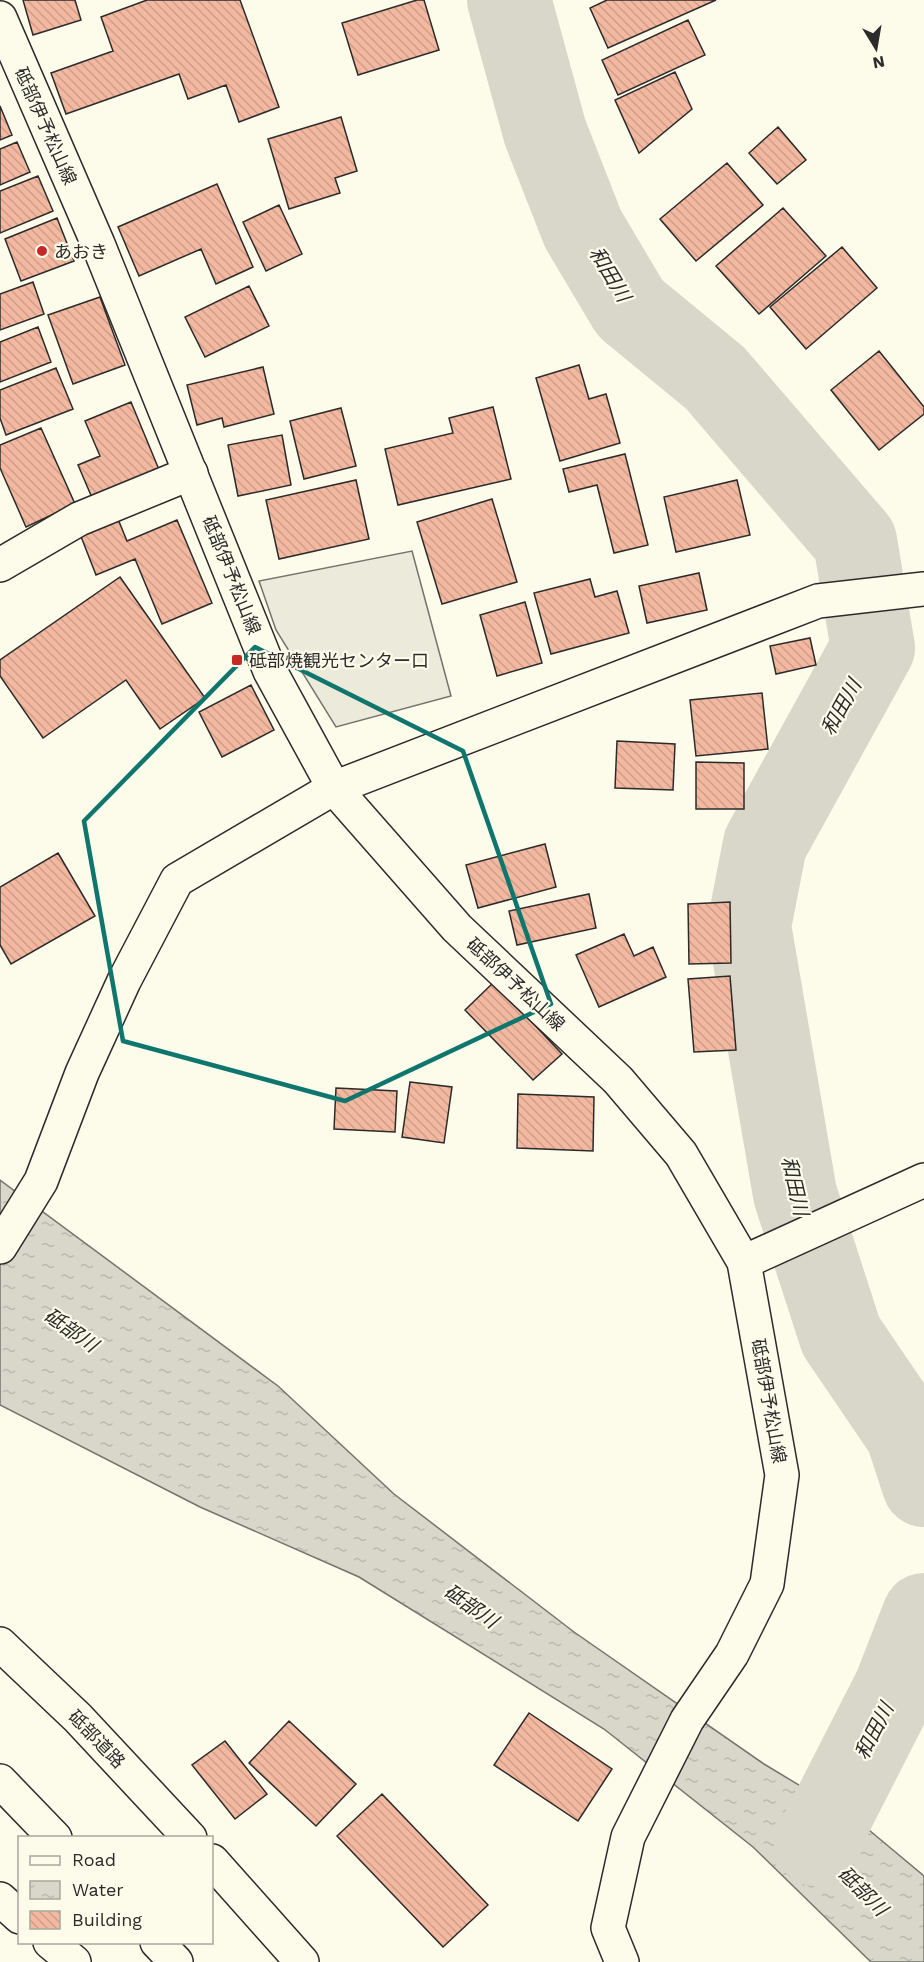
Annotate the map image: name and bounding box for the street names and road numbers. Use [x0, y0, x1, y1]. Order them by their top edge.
street label: 砥部伊予松山線 [11, 64, 81, 188]
street label: 砥部伊予松山線 [199, 513, 265, 637]
street label: 砥部伊予松山線 [463, 933, 569, 1035]
street label: 砥部伊予松山線 [748, 1337, 790, 1465]
street label: 砥部道路 [64, 1706, 130, 1772]

